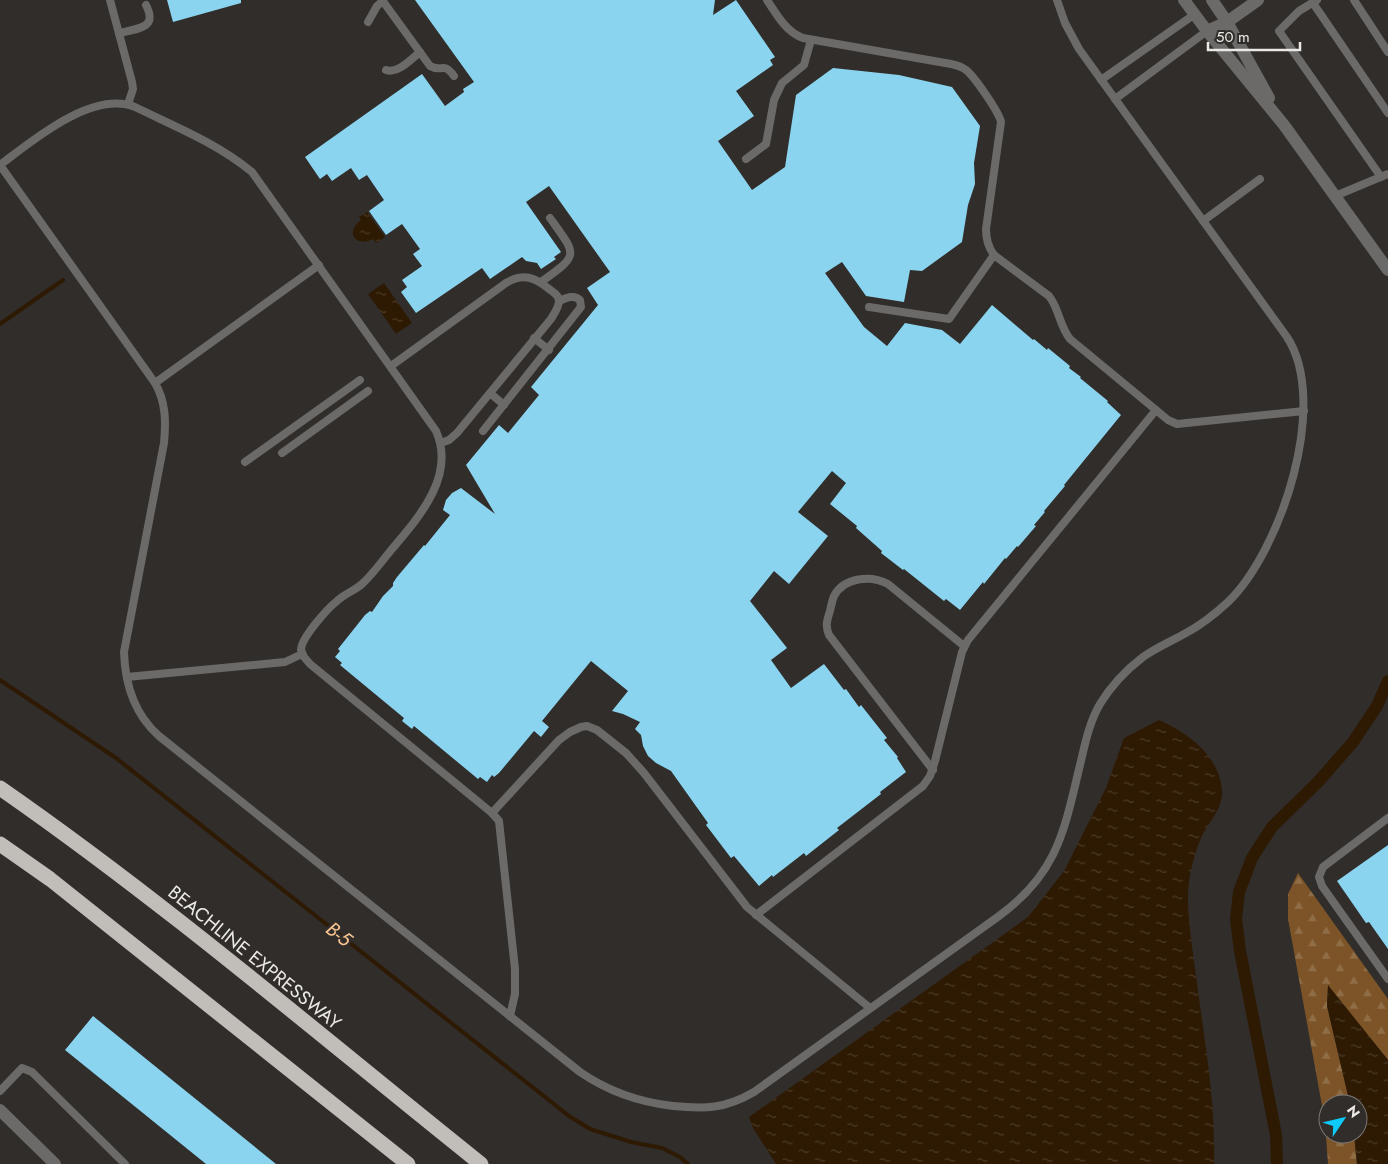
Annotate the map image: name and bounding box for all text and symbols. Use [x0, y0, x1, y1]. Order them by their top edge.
scale bar [1208, 20, 1300, 52]
text: 50 m [1216, 26, 1250, 48]
street label: BEACHLINE EXPRESSWAY [162, 879, 347, 1036]
water label: B-5 [320, 915, 359, 954]
north arrow [1318, 1094, 1368, 1144]
text: N [1342, 1101, 1365, 1122]

